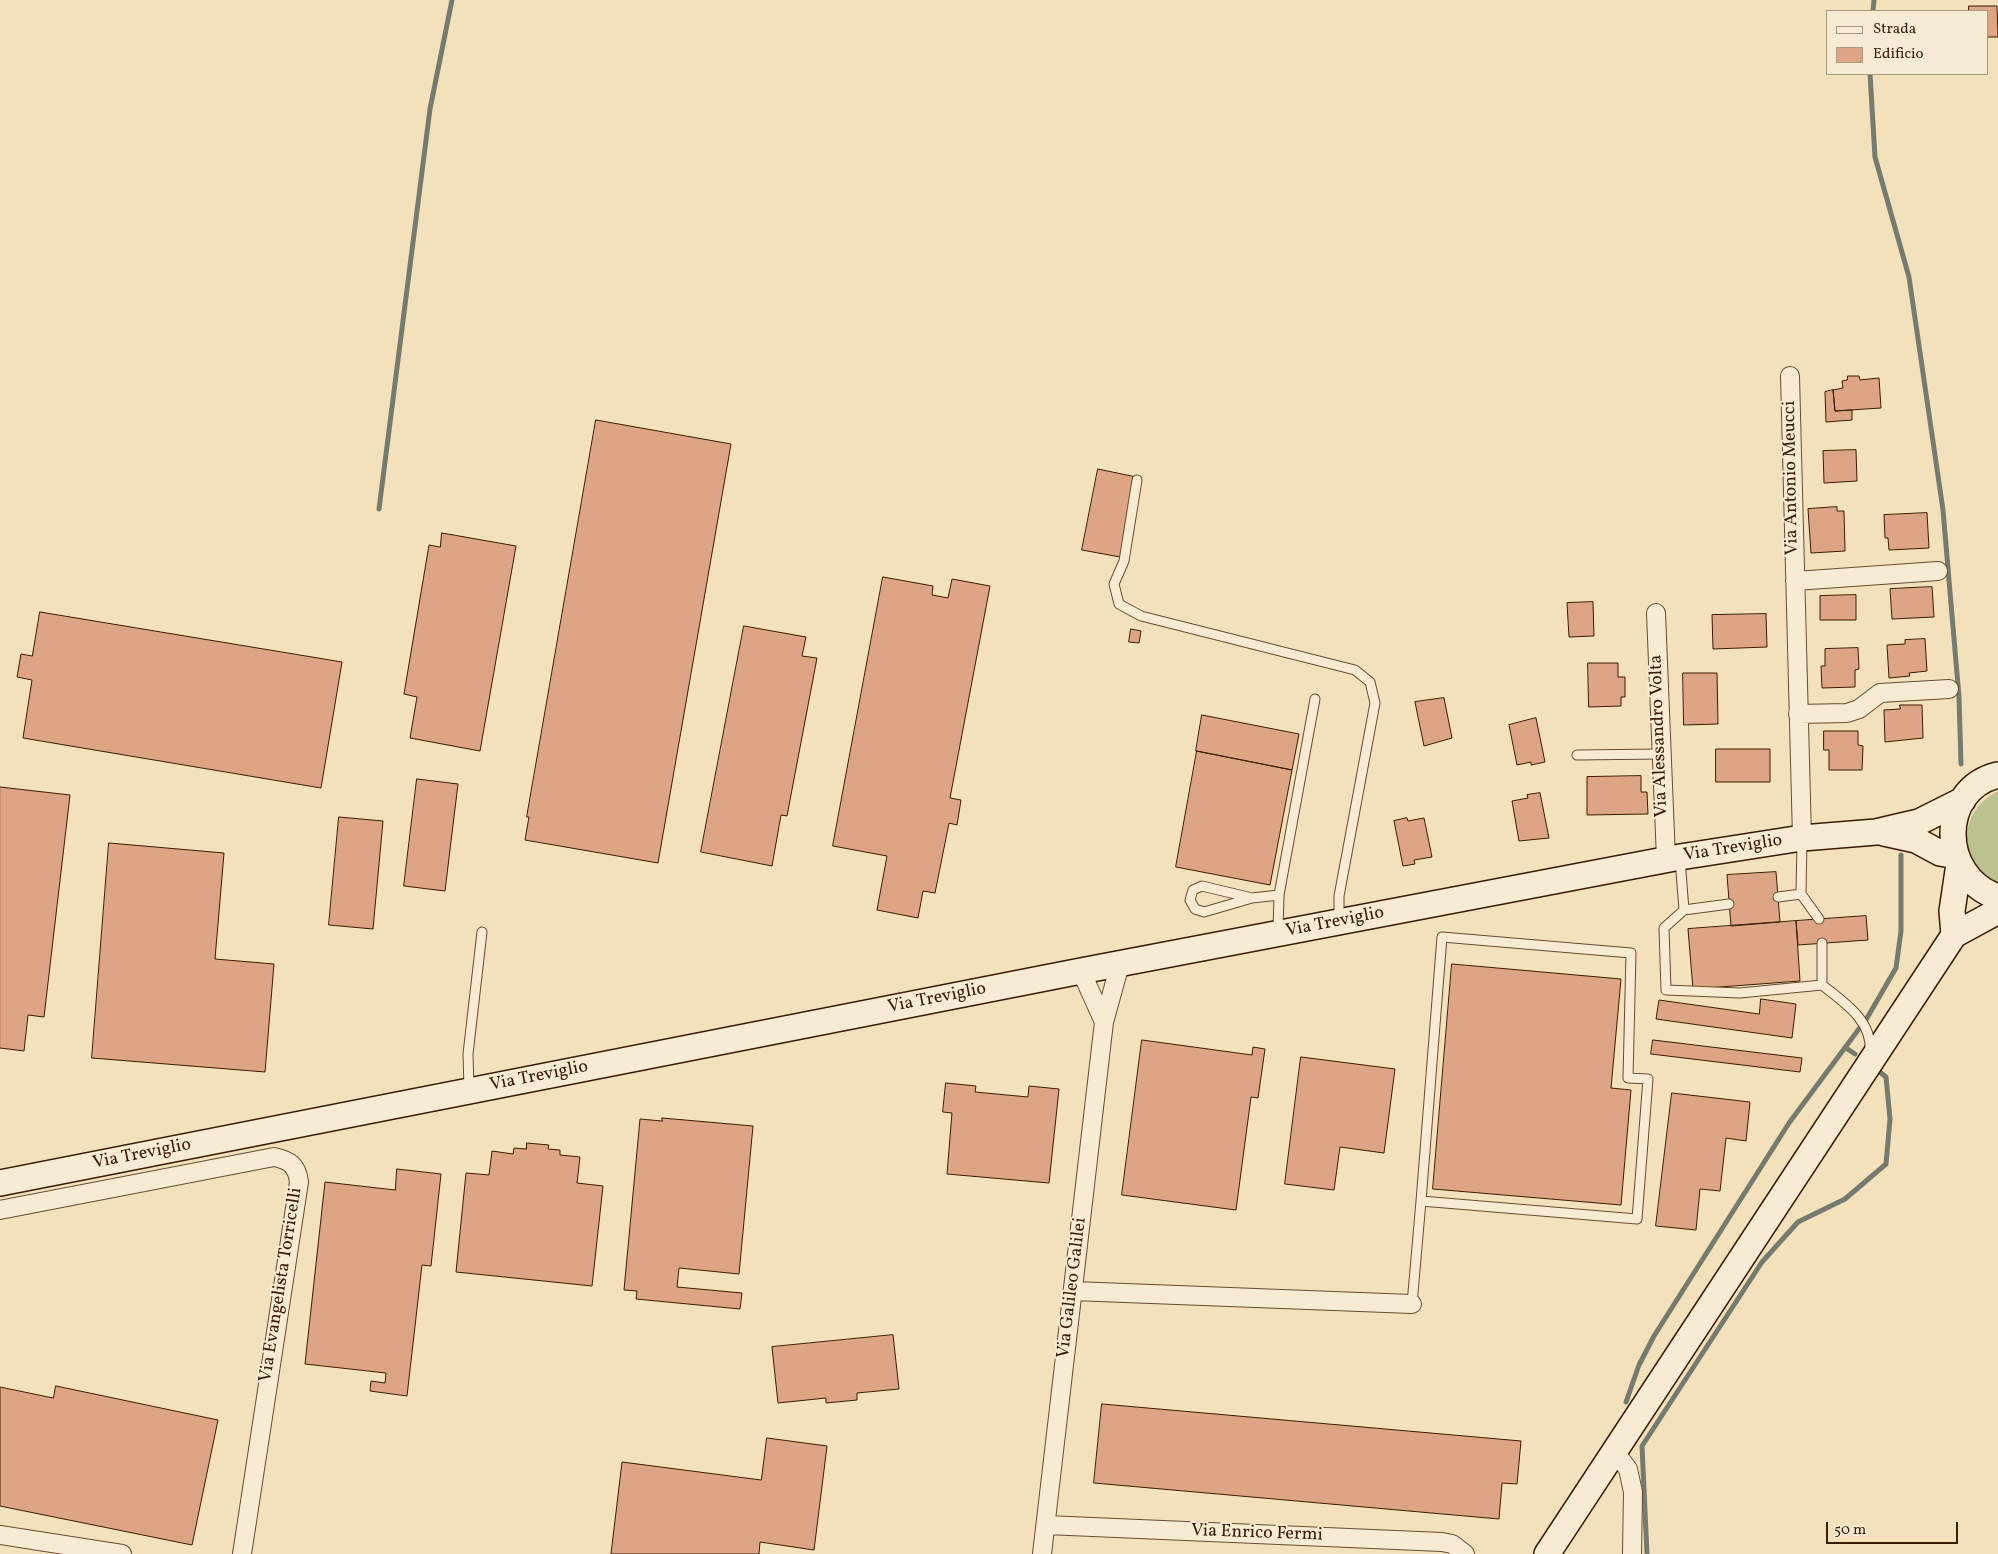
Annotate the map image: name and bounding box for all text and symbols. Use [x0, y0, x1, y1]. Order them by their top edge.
legend [1826, 10, 1988, 75]
text: Strada [1873, 19, 1916, 40]
text: Edificio [1873, 44, 1924, 65]
street label: Via Antonio Meucci [1780, 401, 1804, 555]
street label: Via Alessandro Volta [1646, 654, 1674, 818]
street label: Via Treviglio [1682, 831, 1784, 867]
street label: Via Treviglio [1284, 903, 1386, 943]
street label: Via Treviglio [886, 979, 988, 1019]
street label: Via Treviglio [488, 1057, 590, 1097]
street label: Via Treviglio [91, 1135, 193, 1175]
street label: Via Evangelista Torricelli [256, 1186, 308, 1384]
street label: Via Galileo Galilei [1054, 1216, 1092, 1360]
scale bar [1828, 1512, 1960, 1544]
text: 50 m [1834, 1520, 1866, 1541]
street label: Via Enrico Fermi [1191, 1521, 1323, 1547]

